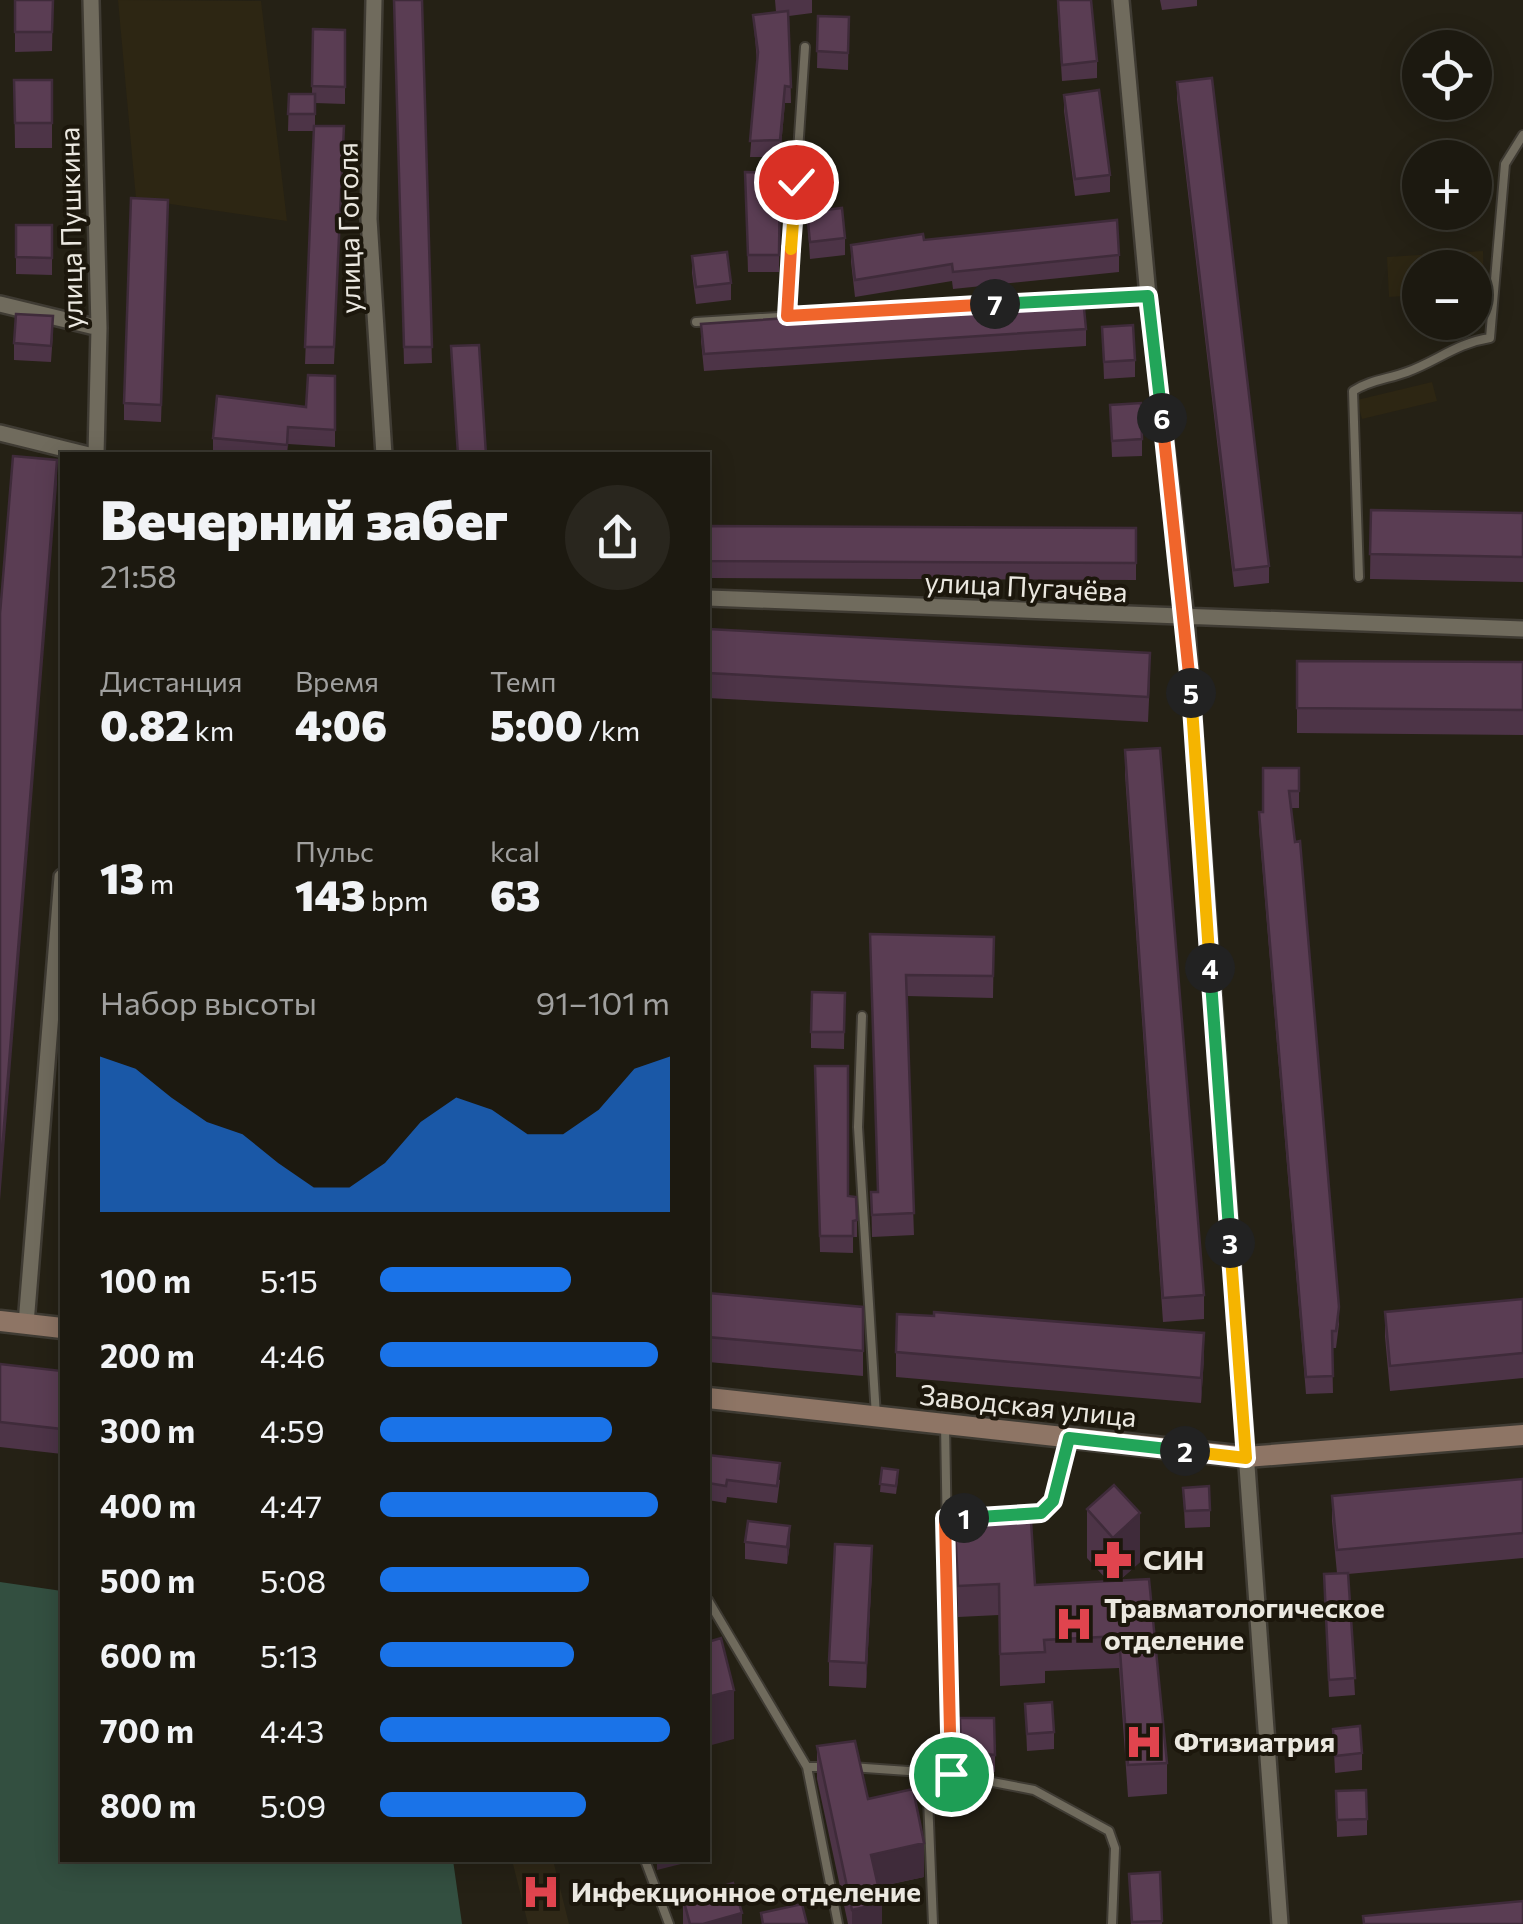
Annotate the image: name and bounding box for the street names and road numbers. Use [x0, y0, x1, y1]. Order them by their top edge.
street label: улица Пушкина [51, 127, 89, 329]
street label: улица Гоголя [330, 142, 366, 314]
street label: улица Пугачёва [924, 564, 1128, 608]
street label: Заводская улица [918, 1377, 1138, 1433]

